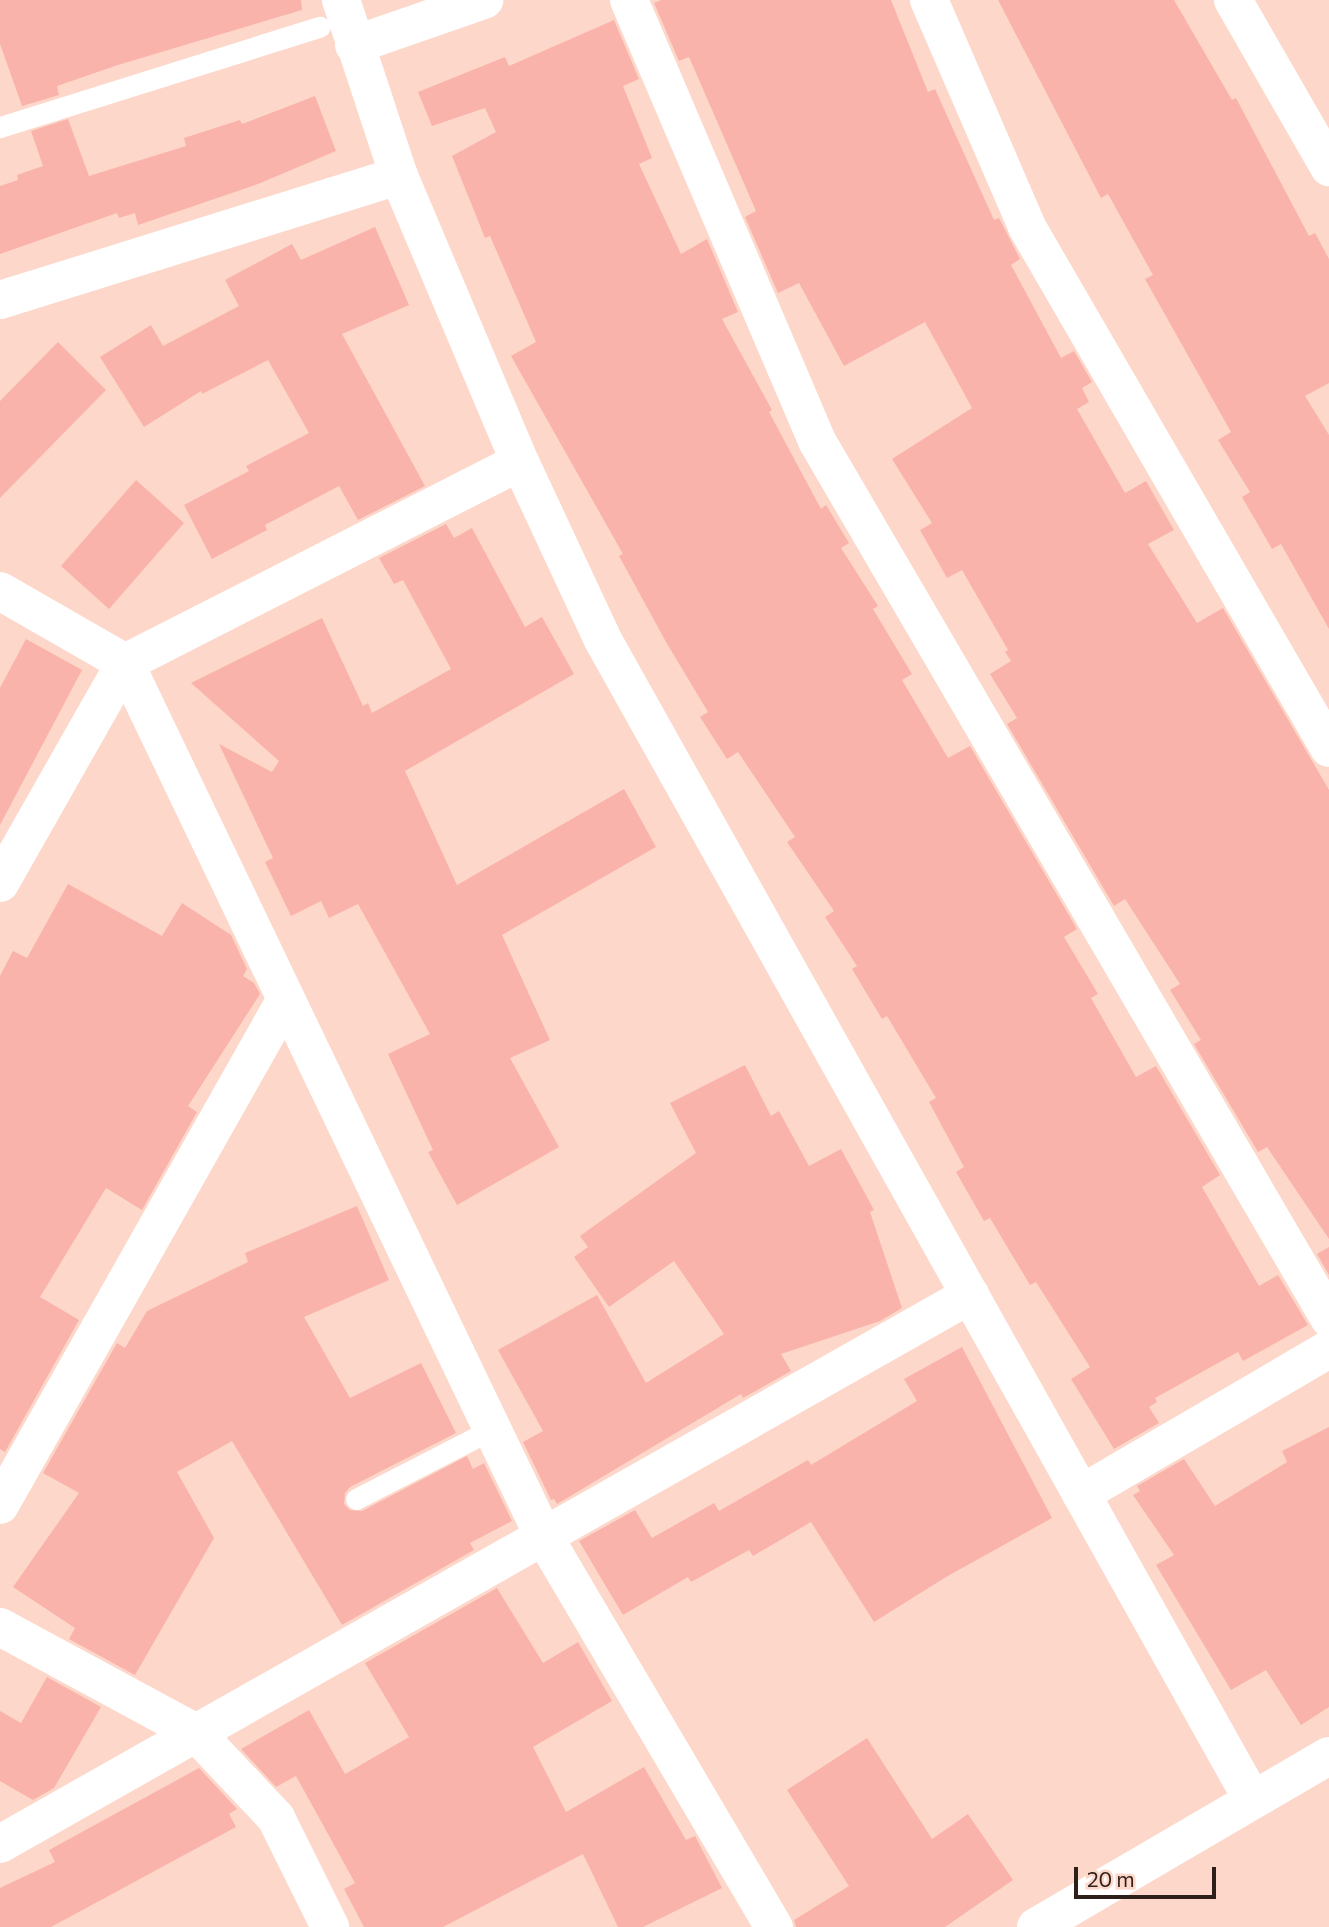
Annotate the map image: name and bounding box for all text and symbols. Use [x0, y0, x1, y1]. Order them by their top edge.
scale bar [1077, 1854, 1219, 1898]
text: 20 m [1087, 1866, 1135, 1891]

